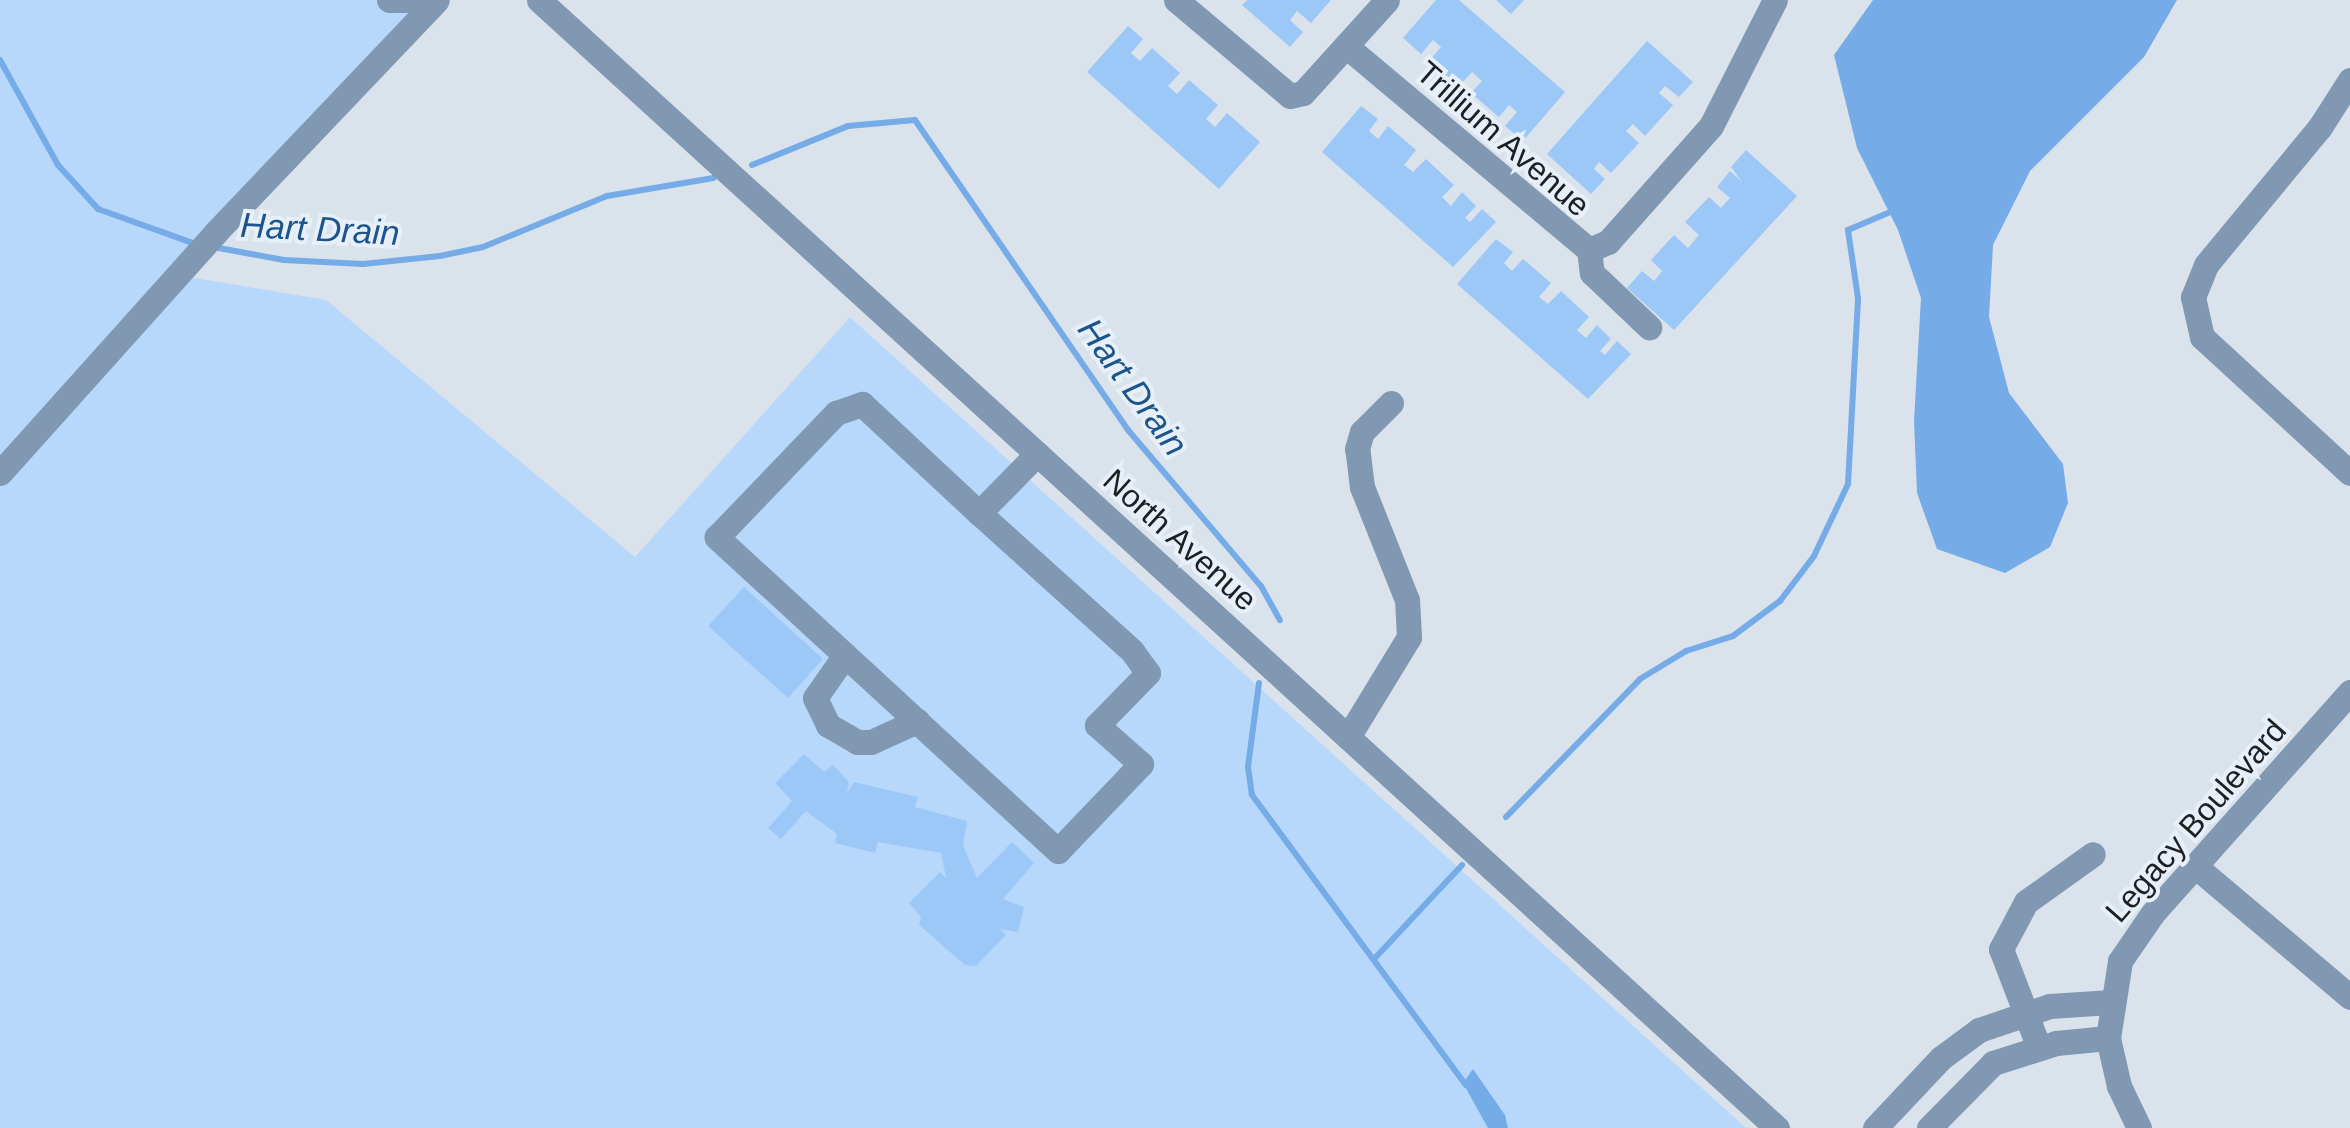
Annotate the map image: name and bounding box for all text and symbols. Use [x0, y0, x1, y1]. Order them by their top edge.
street label: Trillium Avenue [1408, 53, 1598, 225]
water label: Hart Drain [239, 204, 401, 254]
water label: Hart Drain [1069, 310, 1197, 464]
street label: North Avenue [1095, 460, 1265, 620]
street label: Legacy Boulevard [2097, 712, 2295, 930]

